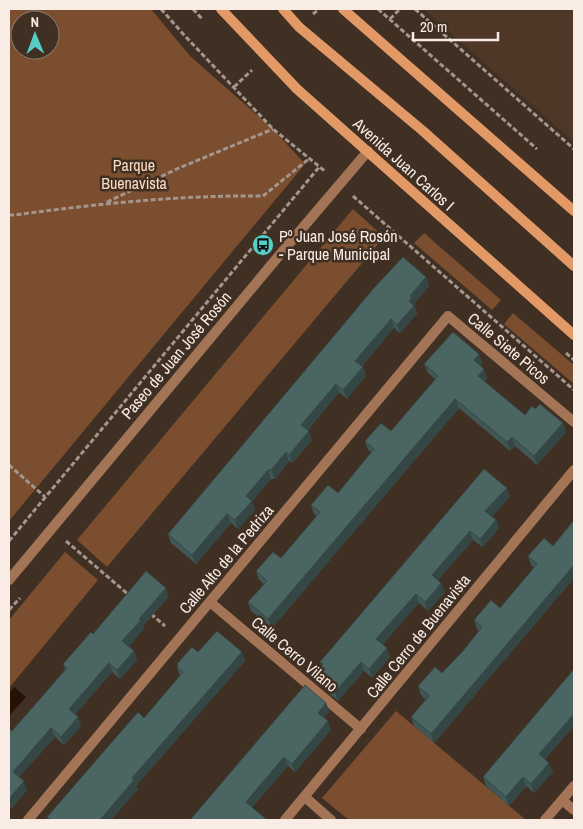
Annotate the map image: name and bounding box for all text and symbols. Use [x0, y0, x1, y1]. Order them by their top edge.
north arrow [10, 10, 60, 60]
scale bar [413, 10, 498, 42]
text: N [30, 13, 39, 31]
text: 20 m [420, 16, 447, 37]
street label: Avenida Juan Carlos I [348, 112, 459, 215]
park label: Parque Buenavista [101, 154, 168, 194]
place label: Pº Juan José Rosón - Parque Municipal [279, 225, 398, 265]
bus stop icon: Pº Juan José Rosón - Parque Municipal [251, 233, 275, 257]
street label: Paseo de Juan José Rosón [116, 286, 236, 424]
street label: Calle Siete Picos [463, 307, 555, 389]
street label: Calle Alto de la Pedriza [174, 499, 279, 618]
street label: Calle Cerro de Buenavista [361, 569, 475, 703]
street label: Calle Cerro Vilano [247, 611, 343, 697]

